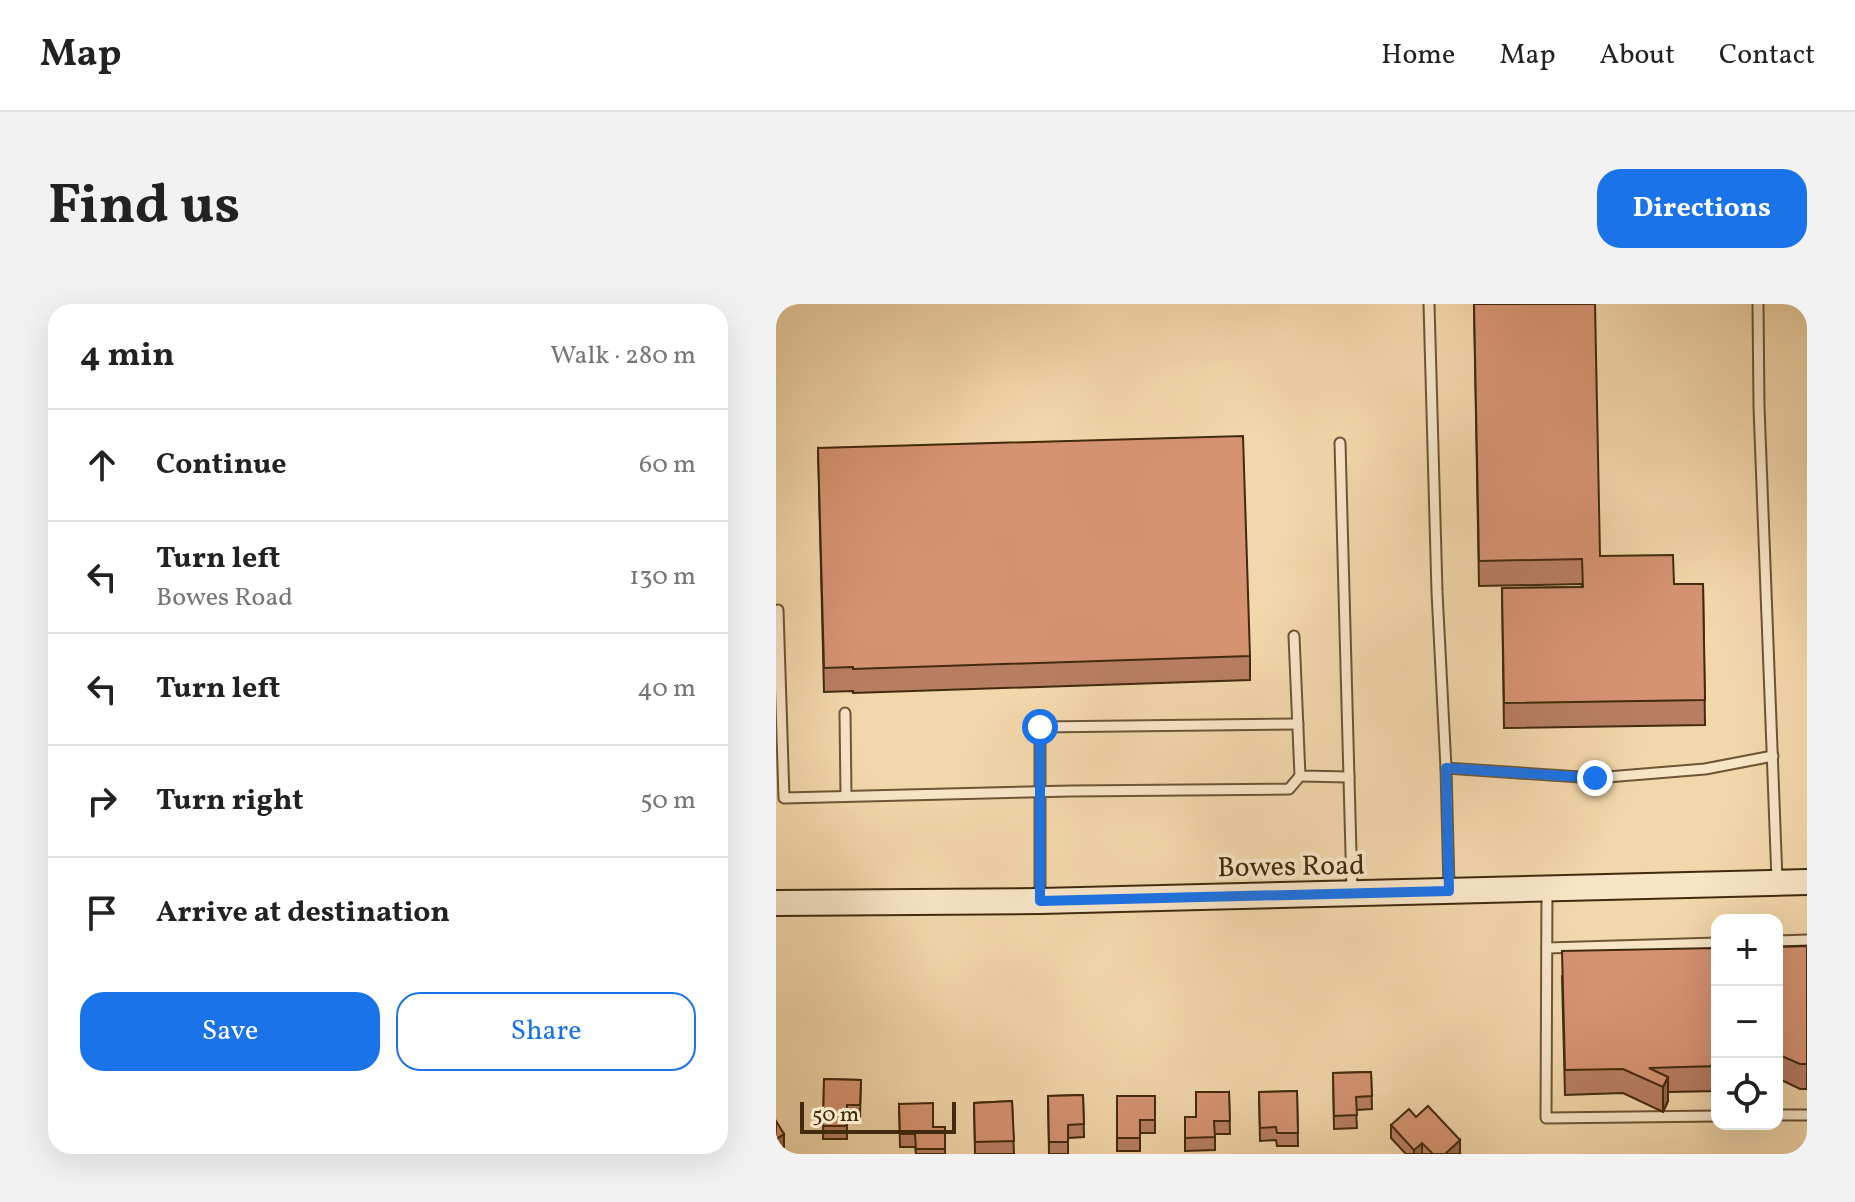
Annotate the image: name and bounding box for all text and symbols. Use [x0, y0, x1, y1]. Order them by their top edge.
text: Map [40, 29, 121, 82]
text: Home [1381, 36, 1455, 75]
text: Map [1499, 36, 1555, 75]
text: About [1599, 36, 1675, 75]
text: Contact [1719, 36, 1815, 75]
text: Find us [48, 169, 240, 247]
button: Directions [1597, 169, 1807, 248]
text: 4 min [80, 333, 175, 380]
text: Walk · 280 m [550, 338, 696, 374]
icon: ahead [80, 443, 124, 487]
text: Continue [156, 444, 287, 486]
text: 60 m [639, 447, 696, 483]
text: Turn left [156, 538, 280, 580]
icon: left [80, 555, 124, 599]
text: 130 m [629, 559, 696, 595]
text: Bowes Road [156, 580, 293, 616]
icon: left [80, 667, 124, 711]
text: Turn left [156, 668, 280, 710]
text: 40 m [637, 671, 696, 707]
route start [1022, 709, 1058, 745]
route end [1577, 760, 1613, 796]
icon: right [80, 779, 124, 823]
text: Turn right [156, 780, 304, 822]
text: 50 m [640, 783, 696, 819]
street label: Bowes Road [1217, 847, 1365, 888]
icon: arrive [80, 891, 124, 935]
text: Arrive at destination [156, 892, 450, 934]
map controls [1711, 914, 1783, 1130]
button: + [1711, 914, 1783, 986]
button: − [1711, 986, 1783, 1058]
button: Save [80, 992, 380, 1071]
button: Share [396, 992, 696, 1071]
button: locate [1711, 1058, 1783, 1130]
scale bar [800, 1098, 956, 1134]
text: 50 m [812, 1100, 859, 1131]

